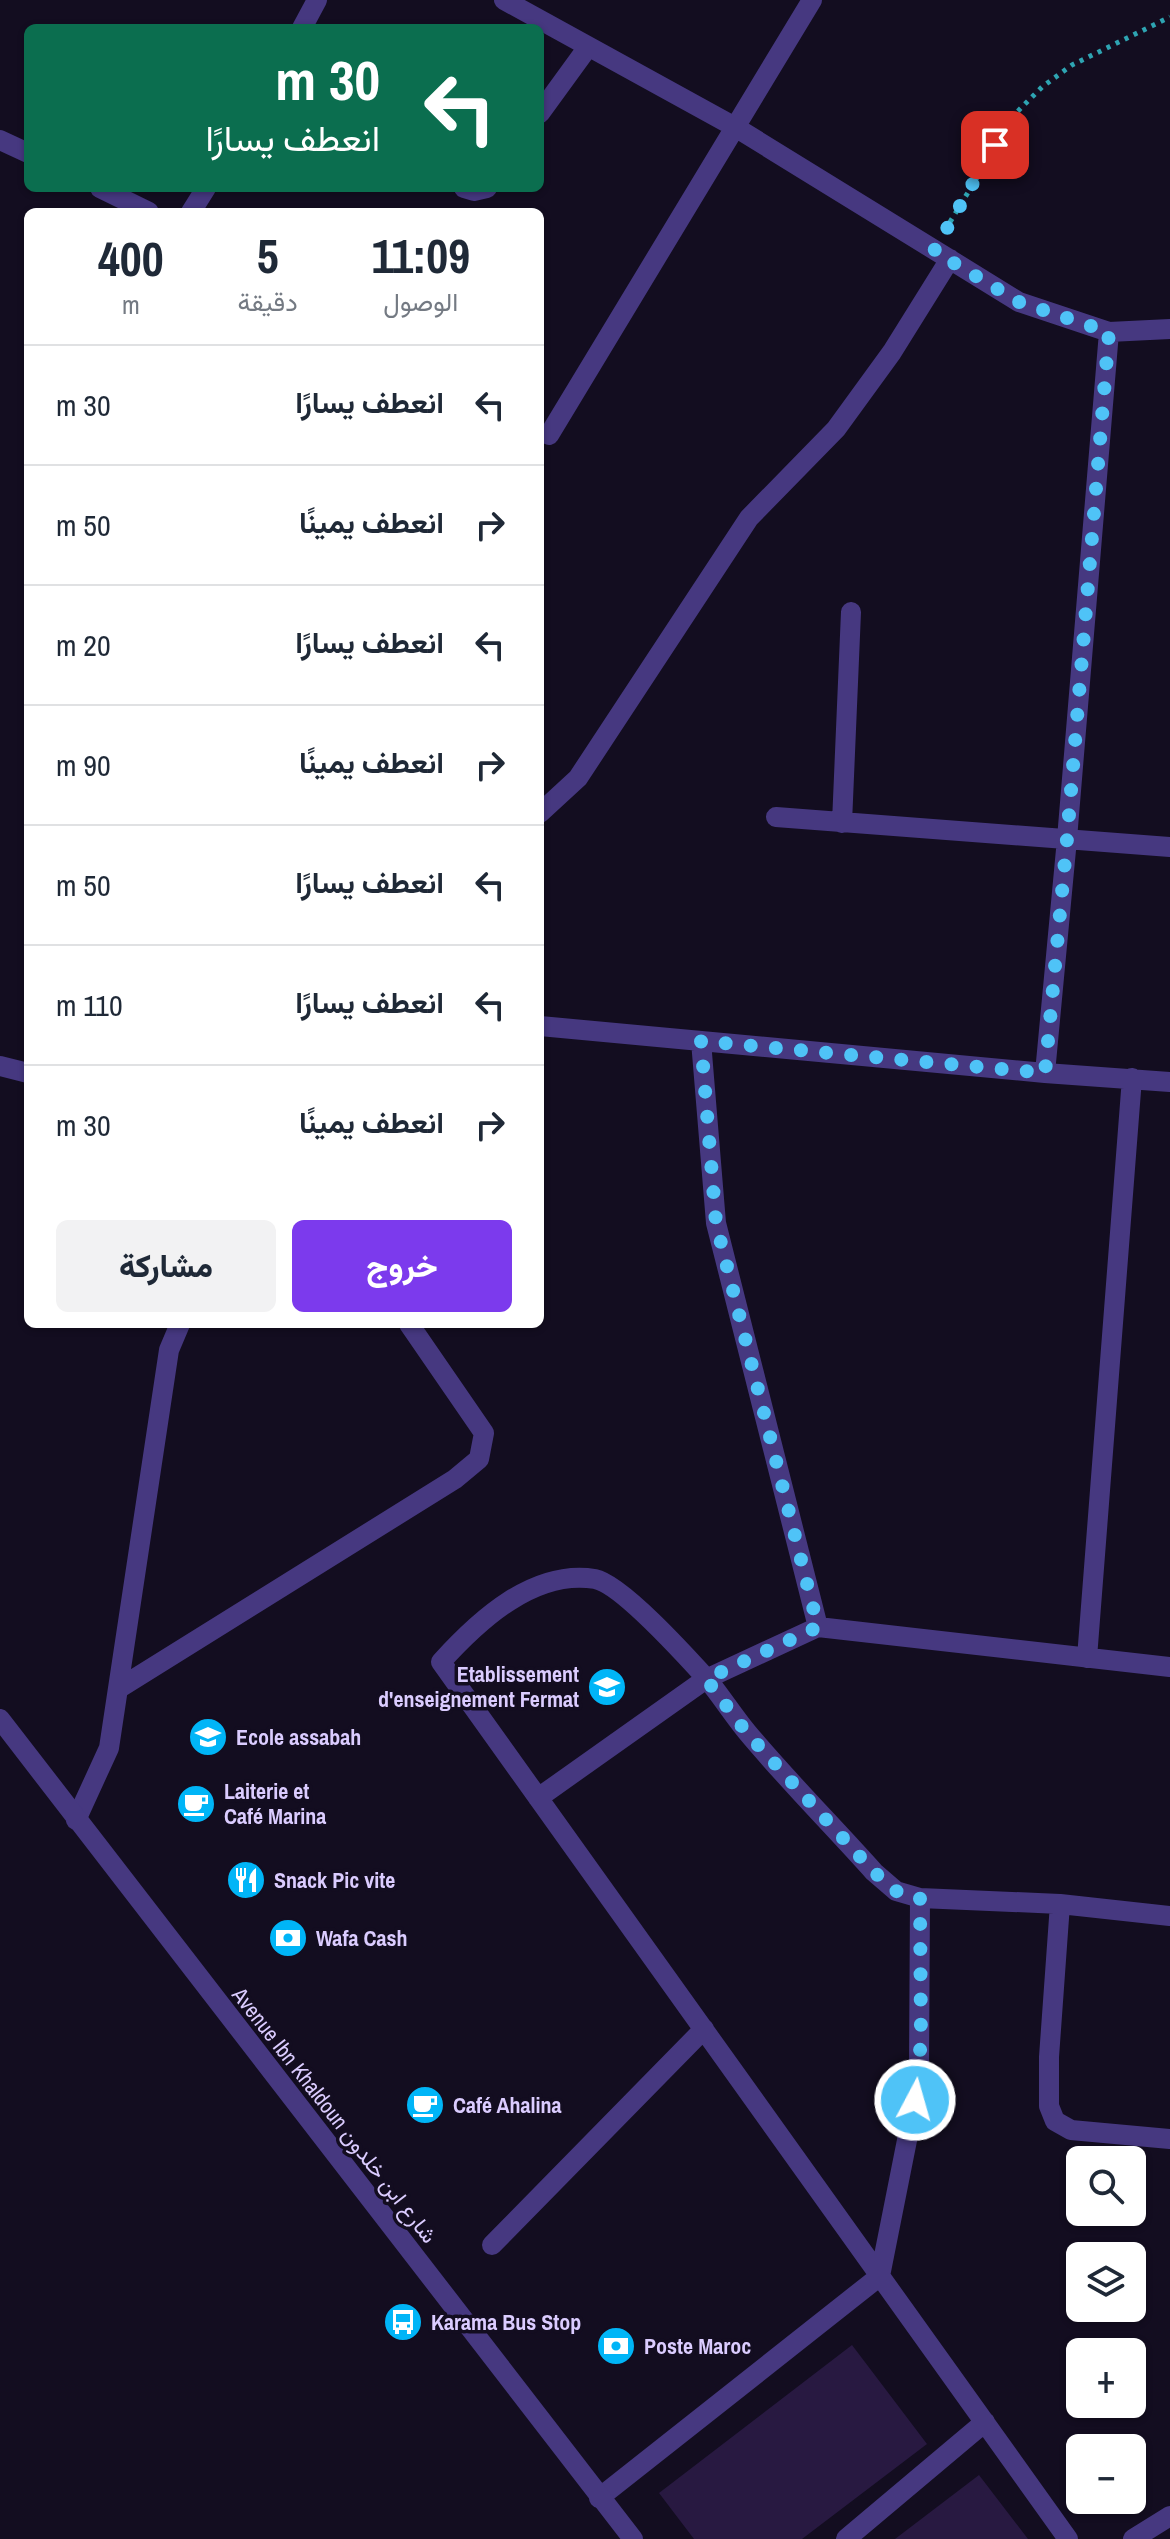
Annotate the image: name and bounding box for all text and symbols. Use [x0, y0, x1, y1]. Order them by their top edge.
text: 30 m [275, 42, 380, 117]
icon: left [408, 56, 512, 160]
pin [961, 111, 1029, 179]
text: انعطف يسارًا [206, 114, 380, 162]
icon: arrive [973, 123, 1017, 167]
text: 5 [257, 223, 279, 288]
text: 11:09 [372, 223, 470, 288]
text: 400 [98, 226, 164, 291]
text: دقيقة [238, 284, 298, 319]
text: الوصول [383, 284, 458, 319]
text: m [122, 287, 140, 322]
text: انعطف يسارًا [295, 382, 444, 422]
icon: left [468, 383, 512, 427]
text: 30 m [56, 385, 111, 425]
text: انعطف يمينًا [299, 502, 444, 542]
icon: right [468, 503, 512, 547]
text: 50 m [56, 505, 111, 545]
text: انعطف يسارًا [295, 622, 444, 662]
icon: left [468, 623, 512, 667]
text: 20 m [56, 625, 111, 665]
text: انعطف يمينًا [299, 742, 444, 782]
icon: right [468, 743, 512, 787]
text: 90 m [56, 745, 111, 785]
text: انعطف يسارًا [295, 862, 444, 902]
icon: left [468, 863, 512, 907]
text: 50 m [56, 865, 111, 905]
text: انعطف يسارًا [295, 982, 444, 1022]
icon: left [468, 983, 512, 1027]
text: 110 m [56, 985, 123, 1025]
text: انعطف يمينًا [299, 1102, 444, 1142]
icon: right [468, 1103, 512, 1147]
text: 30 m [56, 1105, 111, 1145]
button: مشاركة [56, 1220, 276, 1312]
button: خروج [292, 1220, 512, 1312]
place label: Etablissement d'enseignement Fermat [378, 1659, 579, 1714]
school or university icon: Etablissement d'enseignement Fermat [586, 1666, 628, 1708]
school or university icon: Ecole assabah [187, 1716, 229, 1758]
place label: Ecole assabah [236, 1722, 361, 1752]
place label: Laiterie et Café Marina [224, 1776, 326, 1831]
cafe icon: Laiterie et Café Marina [175, 1783, 217, 1825]
restaurant icon: Snack Pic vite [225, 1859, 267, 1901]
place label: Snack Pic vite [274, 1865, 395, 1895]
bank icon: Wafa Cash [267, 1917, 309, 1959]
place label: Wafa Cash [316, 1923, 408, 1953]
street label: Avenue Ibn Khaldoun شارع ابن خلدون [225, 1980, 444, 2249]
position arrow [873, 2058, 957, 2142]
cafe icon: Café Ahalina [404, 2084, 446, 2126]
place label: Café Ahalina [453, 2090, 562, 2120]
map controls [1066, 2146, 1146, 2514]
button: search [1066, 2146, 1146, 2226]
button: layers [1066, 2242, 1146, 2322]
bus stop icon: Karama Bus Stop [382, 2301, 424, 2343]
place label: Karama Bus Stop [431, 2307, 581, 2337]
bank icon: Poste Maroc [595, 2325, 637, 2367]
place label: Poste Maroc [644, 2331, 751, 2361]
button: + [1066, 2338, 1146, 2418]
button: − [1066, 2434, 1146, 2514]

